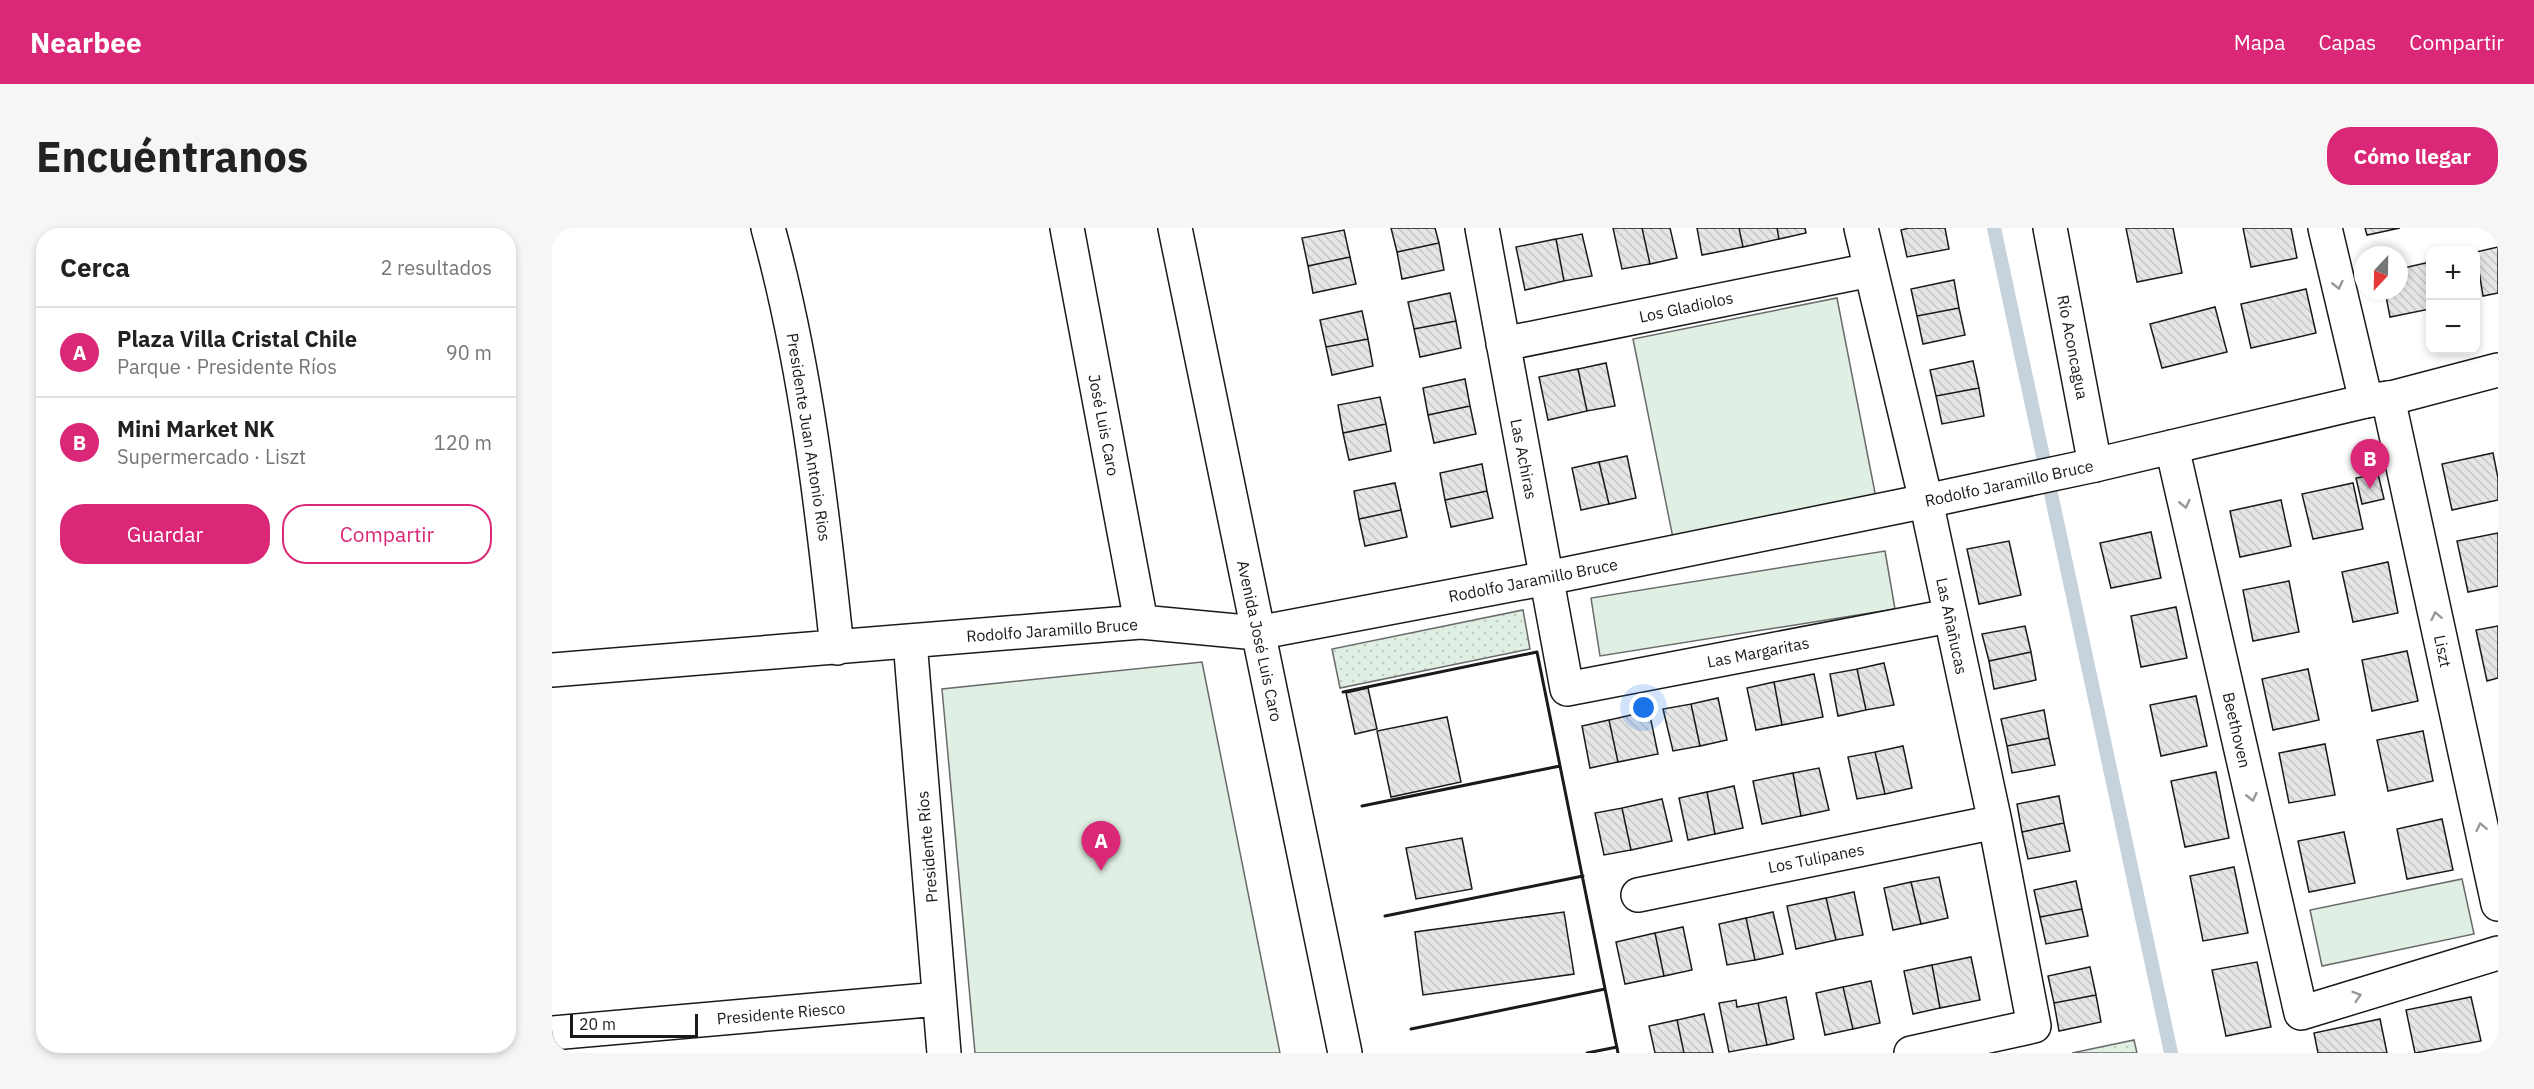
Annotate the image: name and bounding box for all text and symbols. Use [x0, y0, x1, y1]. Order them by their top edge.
text: Nearbee [30, 24, 142, 61]
text: Mapa [2234, 28, 2285, 56]
text: Capas [2318, 28, 2376, 56]
text: Compartir [2409, 28, 2504, 56]
button: Cómo llegar [2327, 127, 2498, 185]
text: Encuéntranos [36, 129, 308, 184]
north arrow [2354, 246, 2408, 300]
map controls [2426, 246, 2480, 354]
button: + [2426, 246, 2480, 300]
text: Cerca [60, 250, 130, 284]
text: 2 resultados [380, 254, 492, 281]
one-way arrow [2331, 280, 2344, 290]
street label: Los Gladiolos [1637, 287, 1735, 327]
street label: Río Aconcagua [2053, 293, 2093, 401]
button: − [2426, 300, 2480, 354]
text: Plaza Villa Cristal Chile [117, 324, 357, 353]
street label: Presidente Juan Antonio Rios [783, 331, 835, 543]
text: A [73, 339, 86, 366]
text: 90 m [446, 339, 492, 366]
text: Parque · Presidente Ríos [117, 353, 337, 380]
street label: José Luis Caro [1084, 372, 1124, 478]
text: Mini Market NK [117, 414, 275, 443]
street label: Las Achiras [1506, 417, 1542, 501]
text: B [73, 429, 86, 456]
text: 120 m [434, 429, 492, 456]
pin: B [2350, 440, 2390, 489]
text: Supermercado · Liszt [117, 443, 306, 470]
street label: Rodolfo Jaramillo Bruce [1923, 455, 2095, 511]
one-way arrow [2178, 499, 2191, 509]
button: Guardar [60, 504, 270, 564]
button: Compartir [282, 504, 492, 564]
street label: Rodolfo Jaramillo Bruce [1447, 554, 1620, 606]
street label: Avenida José Luis Caro [1233, 559, 1287, 724]
street label: Las Añañucas [1932, 576, 1972, 676]
one-way arrow [2430, 611, 2443, 621]
street label: Rodolfo Jaramillo Bruce [966, 614, 1139, 646]
street label: Las Margaritas [1705, 632, 1811, 672]
street label: Liszt [2430, 633, 2456, 669]
street label: Beethoven [2219, 690, 2255, 770]
your location [1629, 693, 1658, 722]
street label: Presidente Ríos [912, 790, 942, 904]
one-way arrow [2245, 792, 2258, 802]
pin: A [1082, 822, 1120, 871]
one-way arrow [2475, 822, 2488, 832]
street label: Los Tulipanes [1766, 839, 1866, 877]
one-way arrow [2351, 991, 2362, 1003]
street label: Presidente Riesco [716, 997, 846, 1029]
scale bar [570, 1011, 698, 1038]
text: 20 m [579, 1014, 616, 1034]

